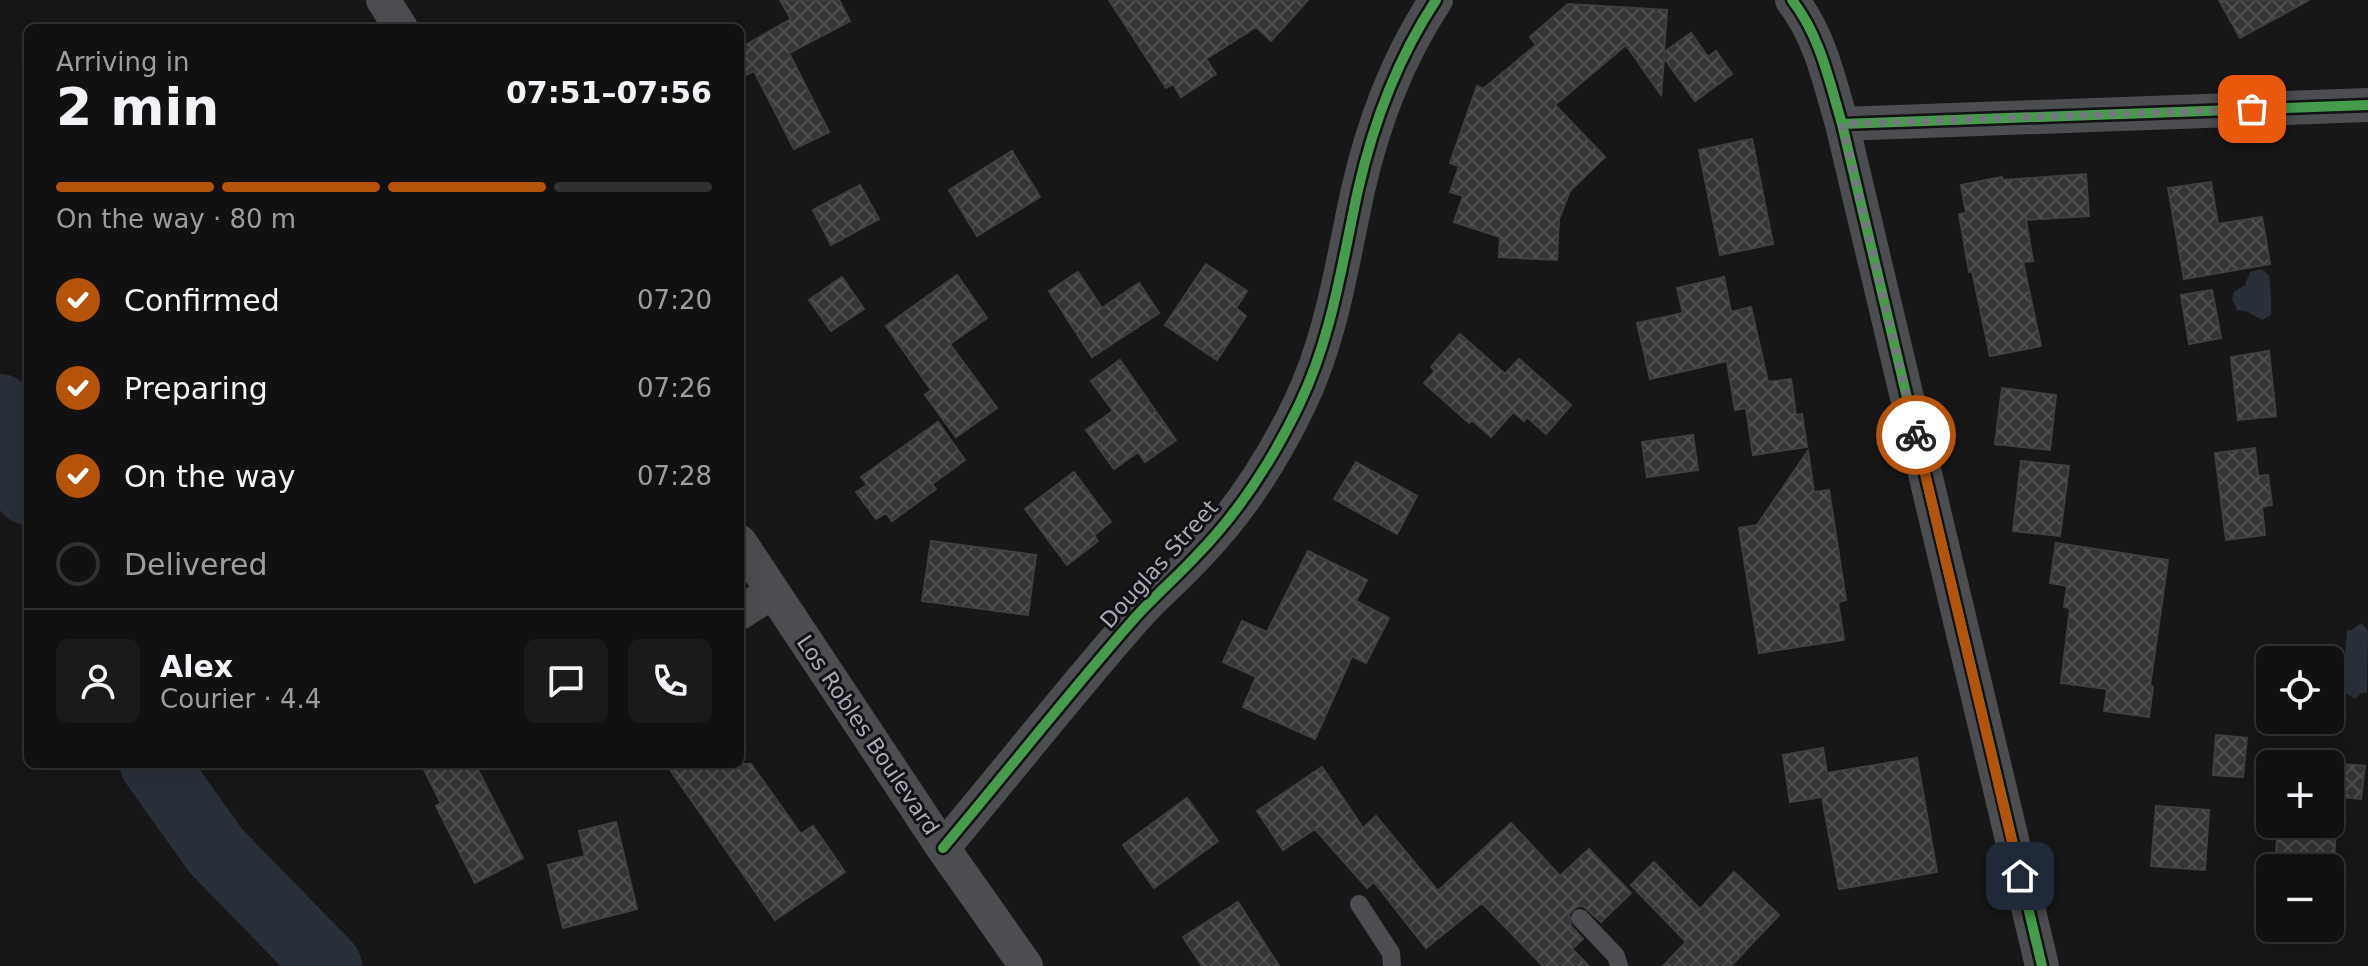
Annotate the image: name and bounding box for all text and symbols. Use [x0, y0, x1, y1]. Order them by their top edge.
text: Arriving in [56, 47, 190, 77]
text: 07:51–07:56 [506, 75, 712, 110]
pin [2218, 75, 2286, 143]
text: 2 min [56, 77, 219, 137]
icon: bag [2230, 87, 2274, 131]
text: On the way · 80 m [56, 204, 296, 234]
icon: check [56, 278, 100, 322]
text: Confirmed [124, 283, 280, 318]
text: 07:20 [637, 285, 712, 315]
icon: check [56, 366, 100, 410]
text: Preparing [124, 371, 268, 406]
text: 07:26 [637, 373, 712, 403]
courier [1876, 395, 1956, 475]
icon: bike [1894, 413, 1938, 457]
icon: check [56, 454, 100, 498]
text: On the way [124, 459, 296, 494]
text: 07:28 [637, 461, 712, 491]
street label: Douglas Street [1095, 495, 1223, 633]
text: Delivered [124, 547, 268, 582]
street label: Los Robles Boulevard [792, 631, 944, 839]
button: person [56, 639, 140, 723]
button: chat [524, 639, 608, 723]
button: phone [628, 639, 712, 723]
map controls [2256, 646, 2344, 942]
button: locate [2256, 646, 2344, 734]
text: Alex [160, 649, 233, 684]
text: Courier · 4.4 [160, 684, 321, 714]
button: + [2256, 750, 2344, 838]
pin [1986, 842, 2054, 910]
icon: home [1998, 854, 2042, 898]
button: − [2256, 854, 2344, 942]

